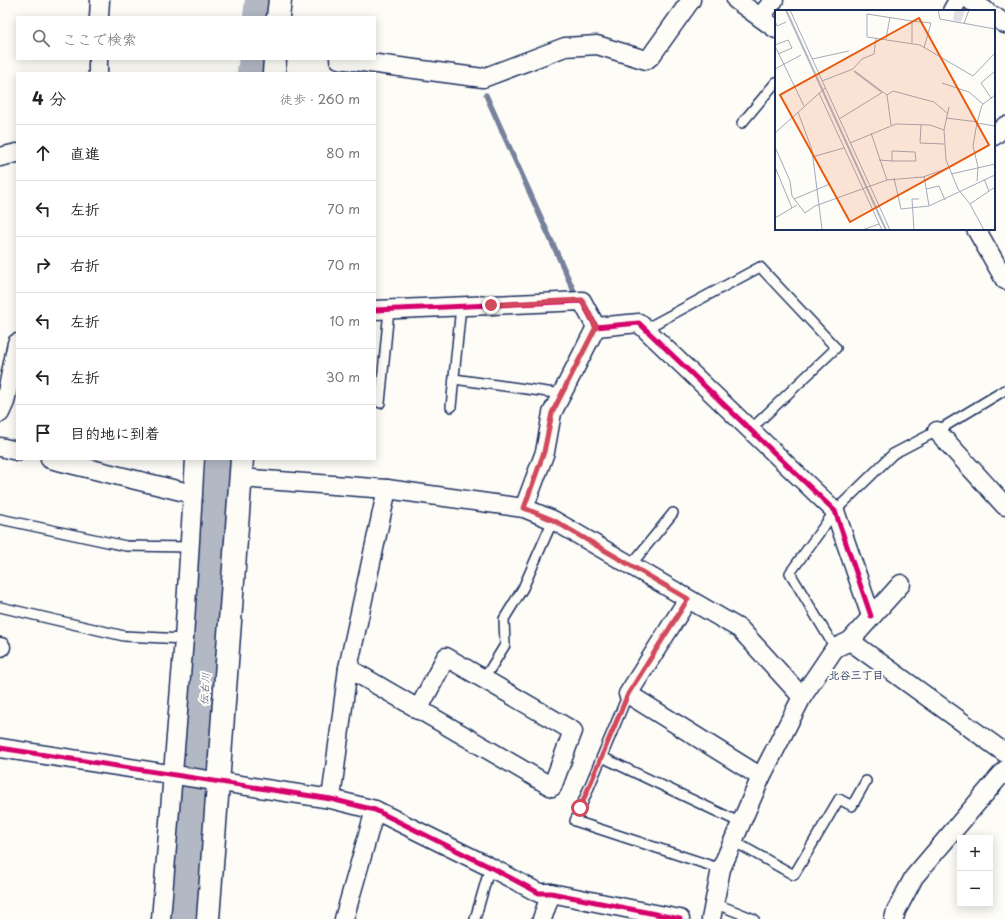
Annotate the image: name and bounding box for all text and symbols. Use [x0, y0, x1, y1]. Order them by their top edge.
inset map [775, 10, 995, 230]
search box [16, 16, 376, 60]
icon: search [30, 27, 52, 49]
text: ここで検索 [62, 27, 137, 50]
text: 4 分 [32, 85, 66, 111]
text: 徒歩 · 260 m [280, 89, 360, 108]
text: 直進 [70, 141, 100, 164]
icon: ahead [32, 142, 54, 164]
text: 80 m [326, 143, 360, 162]
text: 左折 [70, 197, 100, 220]
icon: left [32, 198, 54, 220]
text: 70 m [327, 199, 360, 218]
text: 右折 [70, 253, 100, 276]
icon: right [32, 254, 54, 276]
text: 70 m [327, 255, 360, 274]
route end [482, 296, 500, 314]
text: 左折 [70, 309, 100, 332]
icon: left [32, 310, 54, 332]
text: 10 m [330, 311, 360, 330]
text: 左折 [70, 365, 100, 388]
icon: left [32, 366, 54, 388]
text: 30 m [326, 367, 360, 386]
text: 目的地に到着 [70, 421, 160, 444]
icon: arrive [32, 422, 54, 444]
district label: 北谷三丁目 [829, 666, 884, 683]
water label: 伝右川 [195, 672, 214, 706]
route start [571, 799, 589, 817]
map controls [957, 835, 993, 907]
button: + [957, 835, 993, 871]
button: − [957, 871, 993, 907]

